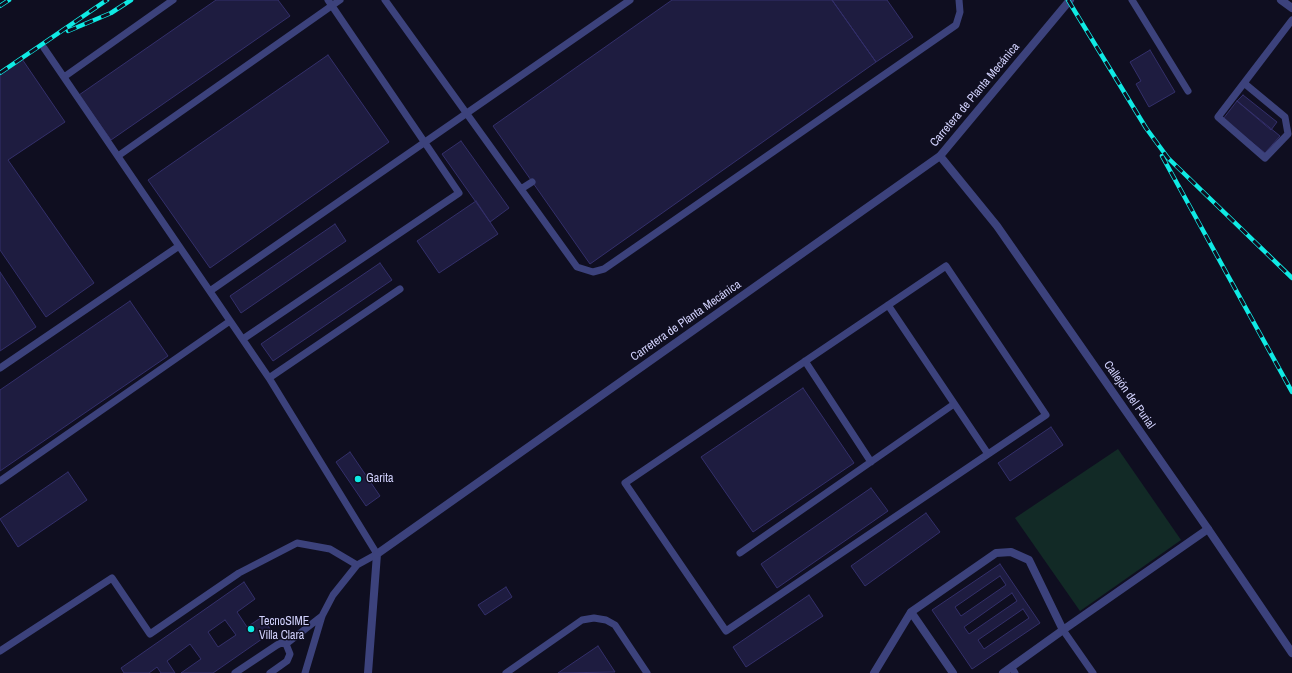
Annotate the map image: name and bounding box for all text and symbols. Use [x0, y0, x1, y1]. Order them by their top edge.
street label: Carretera de Planta Mecánica [927, 40, 1023, 150]
street label: Carretera de Planta Mecánica [628, 277, 744, 365]
street label: Callejón del Purial [1100, 358, 1158, 432]
place label: Garita [366, 472, 393, 486]
marker: Garita [353, 474, 363, 484]
place label: TecnoSIME Villa Clara [259, 615, 309, 643]
marker: TecnoSIME Villa Clara [246, 624, 256, 634]

